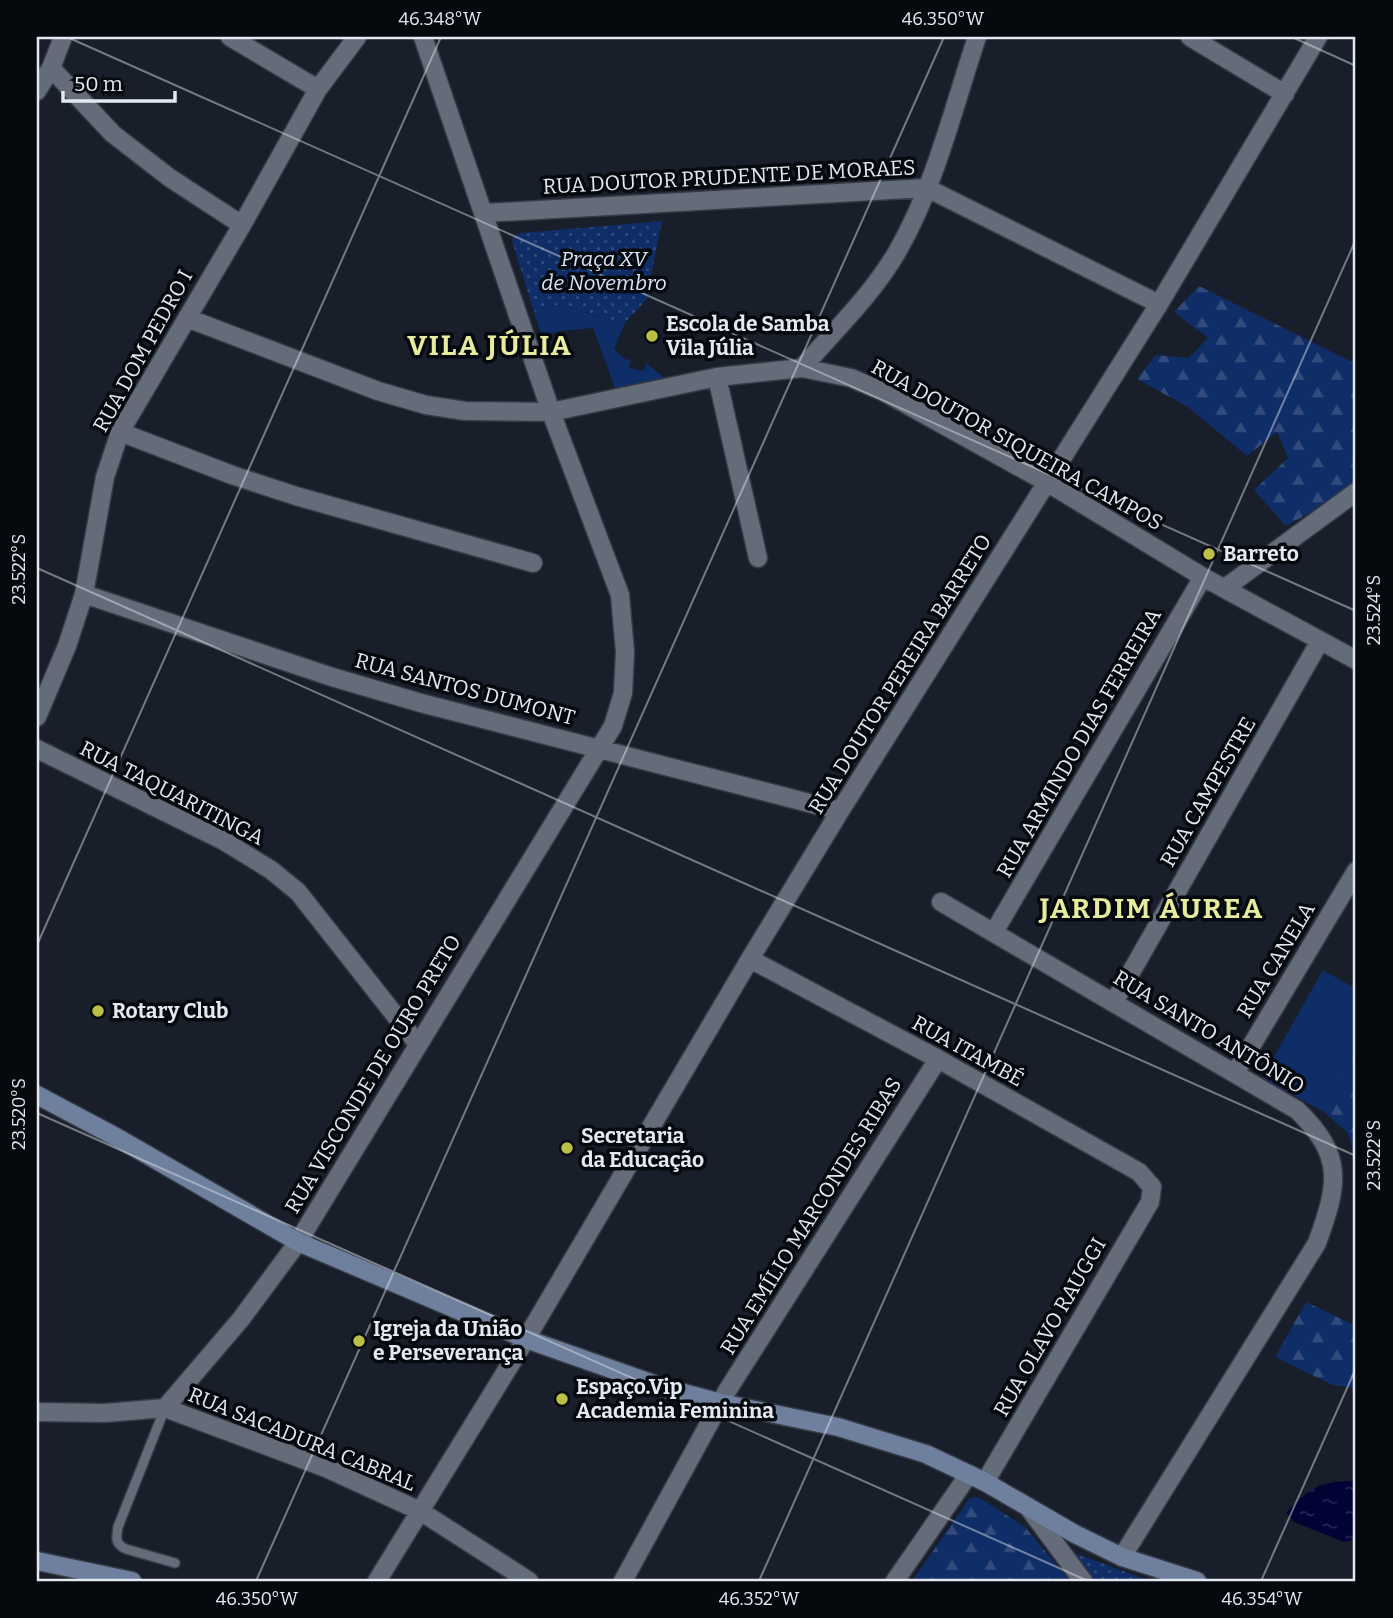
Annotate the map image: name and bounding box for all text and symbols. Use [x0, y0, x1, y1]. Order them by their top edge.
text: 46.348°W [399, 8, 482, 30]
text: 46.350°W [902, 8, 985, 30]
scale bar [63, 60, 175, 104]
text: 50 m [74, 71, 123, 97]
street label: RUA DOUTOR PRUDENTE DE MORAES [542, 154, 916, 200]
park label: Praça XV de Novembro [541, 246, 667, 296]
street label: RUA DOM PEDRO I [88, 265, 198, 437]
place label: Escola de Samba Vila Júlia [666, 311, 830, 361]
district label: VILA JÚLIA [407, 328, 573, 362]
marker: Escola de Samba Vila Júlia [644, 328, 660, 344]
street label: RUA DOUTOR SIQUEIRA CAMPOS [867, 354, 1167, 536]
street label: RUA DOUTOR PEREIRA BARRETO [803, 529, 997, 819]
text: 23.522°S [8, 534, 30, 604]
place label: Barreto [1223, 541, 1299, 567]
marker: Barreto [1201, 546, 1217, 562]
text: 23.524°S [1363, 575, 1385, 645]
street label: RUA ARMINDO DIAS FERREIRA [991, 604, 1167, 882]
street label: RUA SANTOS DUMONT [352, 647, 578, 731]
street label: RUA CAMPESTRE [1155, 713, 1261, 871]
street label: RUA TAQUARITINGA [75, 735, 269, 851]
district label: JARDIM ÁUREA [1038, 892, 1264, 925]
street label: RUA CANELA [1231, 897, 1321, 1022]
street label: RUA VISCONDE DE OURO PRETO [279, 930, 467, 1218]
street label: RUA SANTO ANTÔNIO [1109, 965, 1309, 1099]
place label: Rotary Club [112, 998, 228, 1024]
marker: Rotary Club [90, 1003, 106, 1019]
street label: RUA ITAMBÉ [908, 1010, 1028, 1092]
street label: RUA EMÍLIO MARCONDES RIBAS [715, 1073, 907, 1359]
text: 23.520°S [8, 1078, 30, 1150]
text: 23.522°S [1363, 1120, 1385, 1190]
place label: Secretaria da Educação [581, 1123, 704, 1173]
marker: Secretaria da Educação [559, 1140, 575, 1156]
street label: RUA OLAVO RAUGGI [988, 1233, 1112, 1421]
place label: Igreja da União e Perseverança [373, 1316, 523, 1366]
marker: Igreja da União e Perseverança [351, 1333, 367, 1349]
place label: Espaço.Vip Academia Feminina [576, 1374, 774, 1424]
street label: RUA SACADURA CABRAL [184, 1381, 420, 1497]
marker: Espaço.Vip Academia Feminina [554, 1391, 570, 1407]
text: 46.350°W [216, 1588, 299, 1610]
text: 46.352°W [719, 1588, 800, 1610]
text: 46.354°W [1222, 1588, 1303, 1610]

